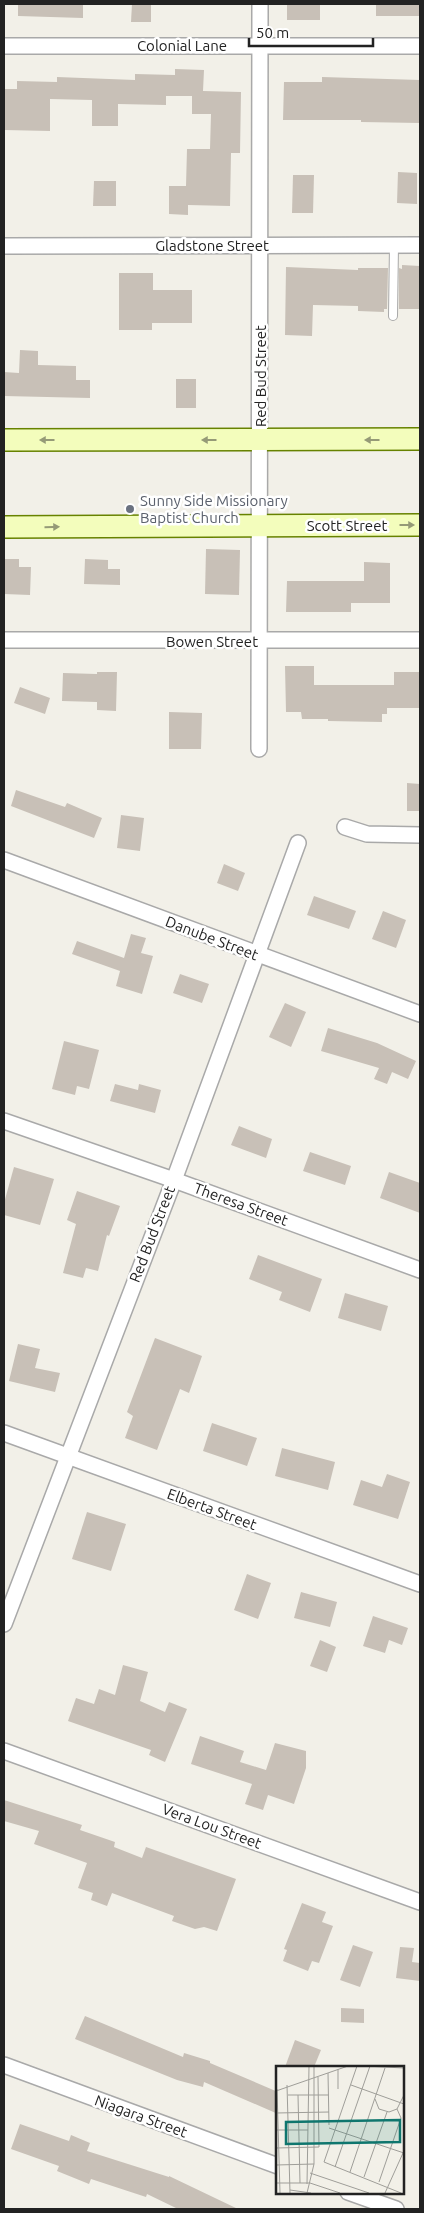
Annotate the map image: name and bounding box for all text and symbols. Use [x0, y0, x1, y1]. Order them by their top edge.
scale bar [249, 15, 373, 47]
text: 50 m [256, 24, 289, 41]
street label: Colonial Lane [137, 37, 227, 54]
street label: Gladstone Street [155, 237, 269, 254]
street label: Red Bud Street [252, 325, 269, 427]
one-way arrow [38, 436, 54, 444]
one-way arrow [201, 436, 217, 444]
one-way arrow [363, 436, 379, 444]
place label: Sunny Side Missionary Baptist Church [140, 492, 288, 526]
marker: Sunny Side Missionary Baptist Church [124, 503, 136, 515]
street label: Scott Street [307, 517, 387, 534]
one-way arrow [400, 521, 416, 529]
one-way arrow [45, 523, 61, 531]
street label: Bowen Street [166, 633, 258, 650]
street label: Danube Street [163, 913, 261, 963]
street label: Theresa Street [192, 1179, 290, 1229]
street label: Red Bud Street [126, 1183, 178, 1285]
street label: Elberta Street [165, 1485, 259, 1533]
street label: Vera Lou Street [160, 1800, 264, 1852]
inset map [276, 2066, 404, 2193]
street label: Niagara Street [92, 2091, 190, 2141]

